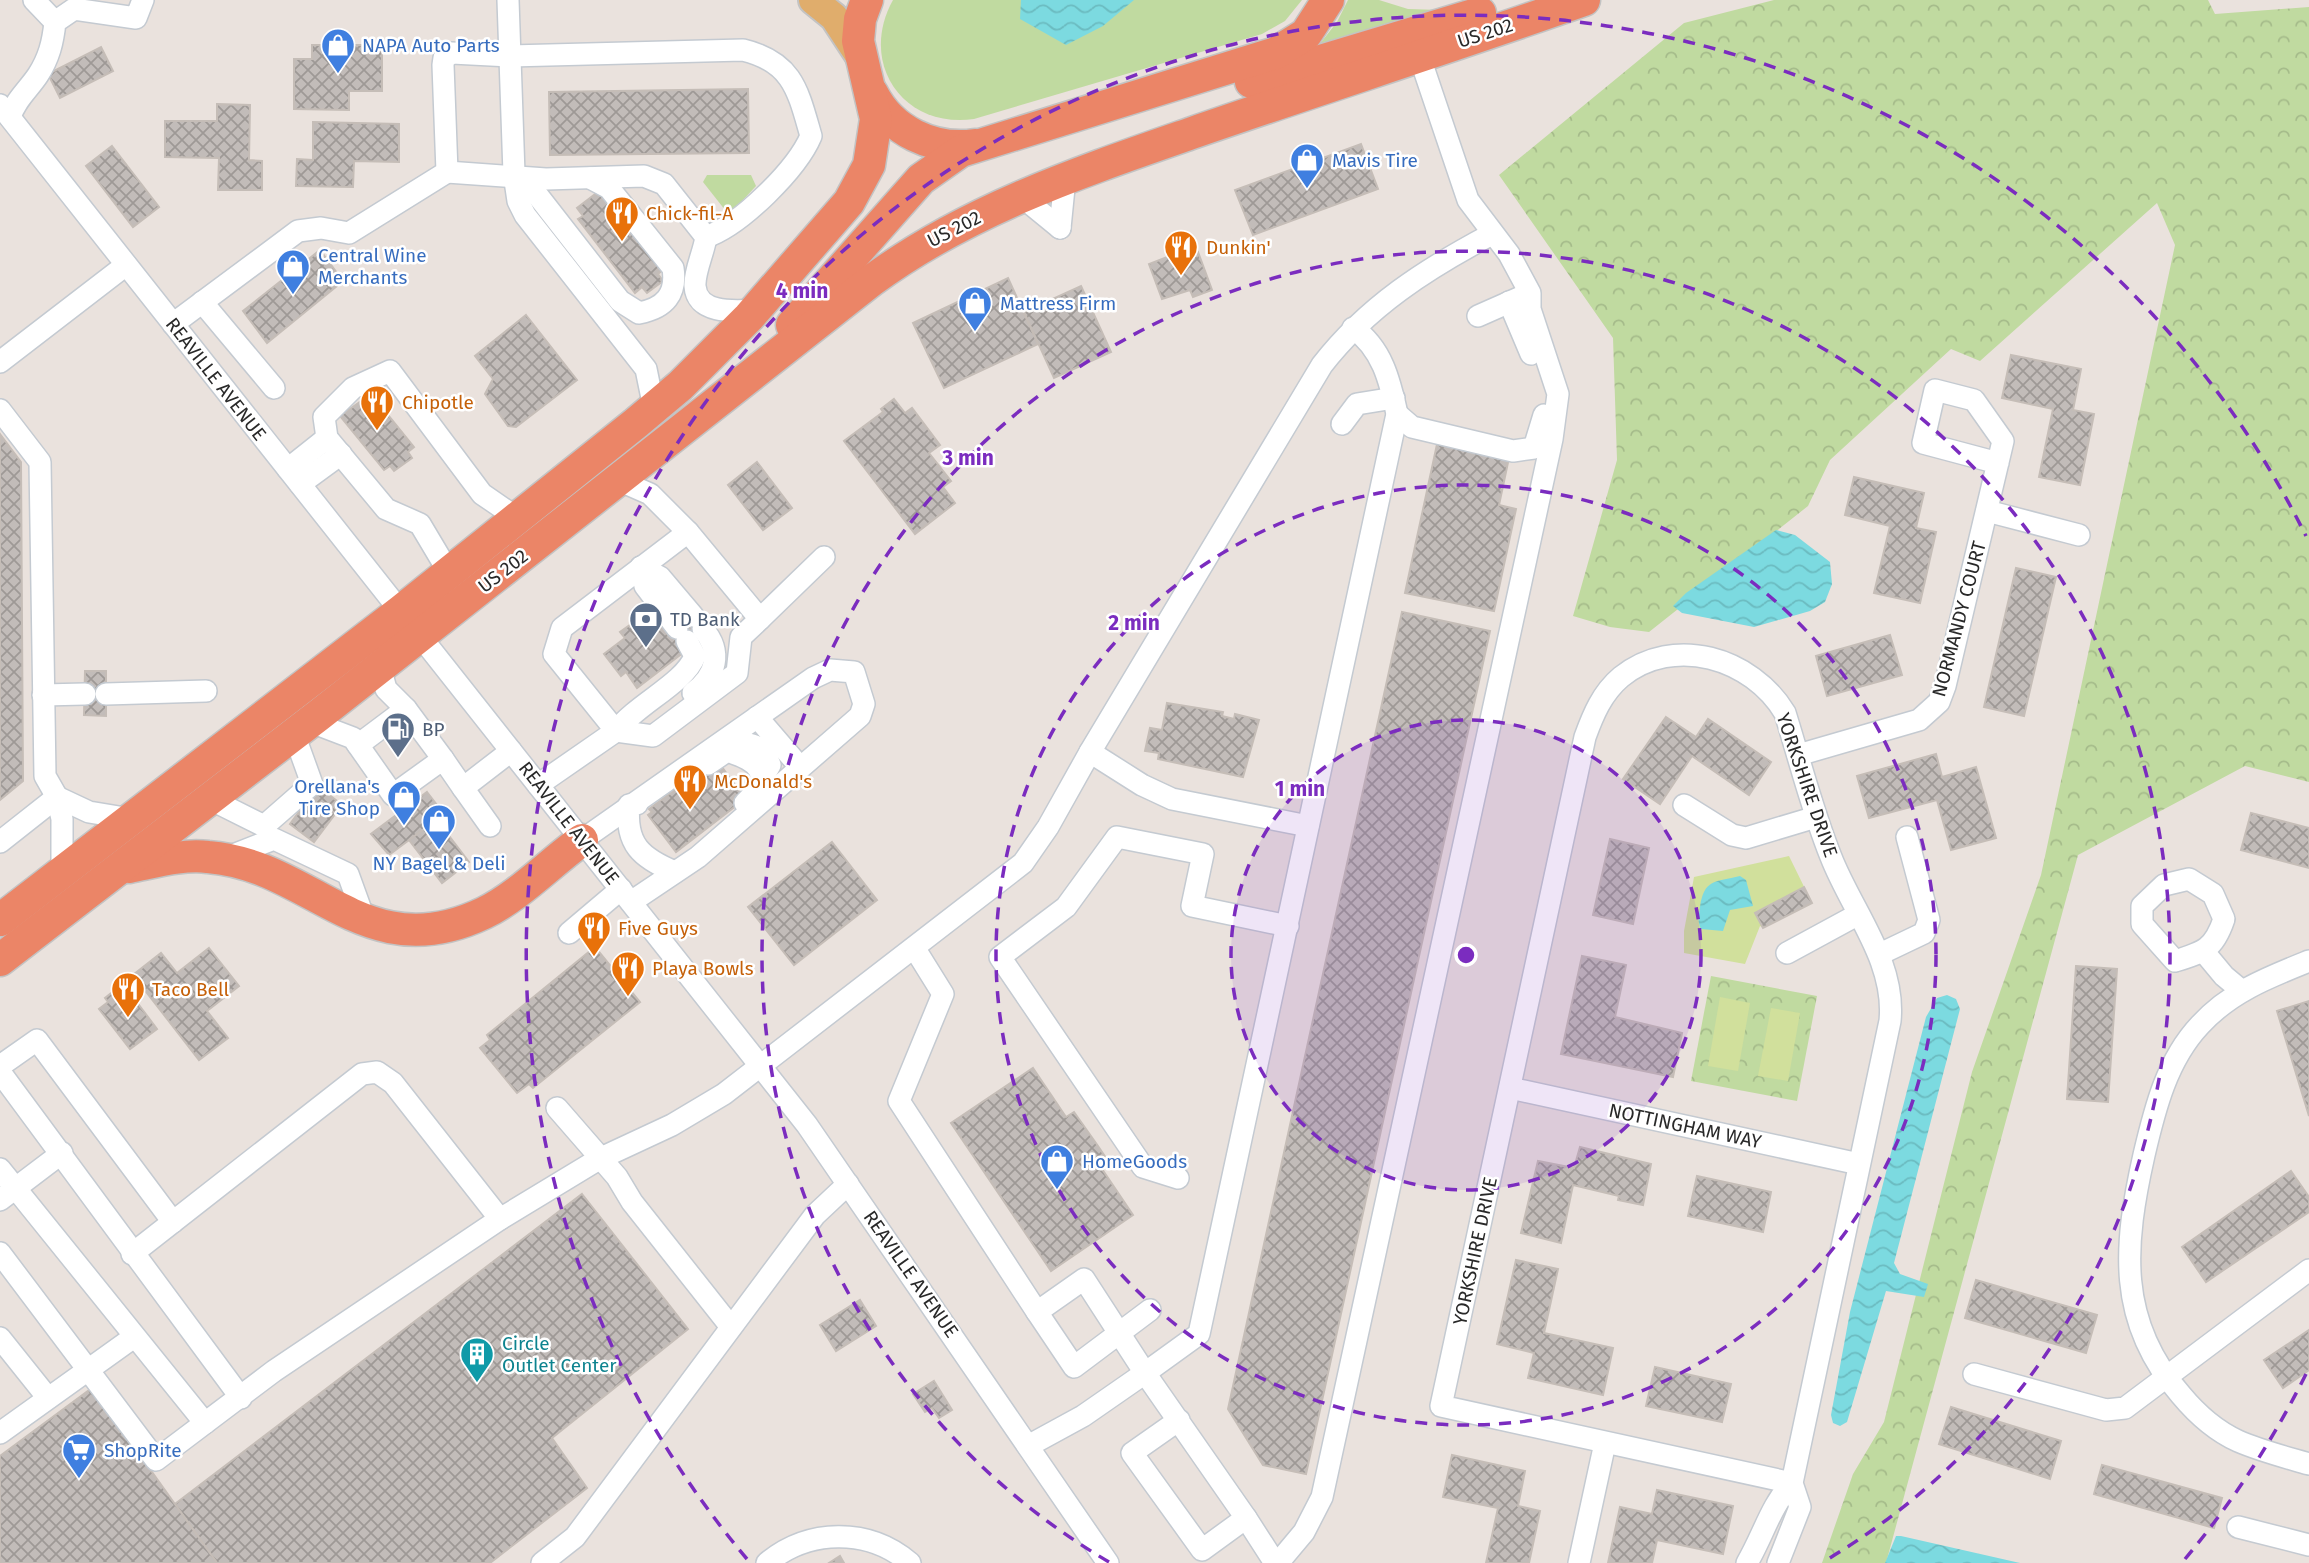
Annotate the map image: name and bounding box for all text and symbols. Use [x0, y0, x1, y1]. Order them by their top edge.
street label: US 202 [1454, 13, 1516, 53]
shop icon: NAPA Auto Parts [319, 26, 357, 75]
place label: NAPA Auto Parts [362, 34, 500, 57]
shop icon: Mavis Tire [1288, 141, 1326, 190]
place label: Mavis Tire [1332, 149, 1418, 172]
restaurant icon: Chick-fil-A [603, 194, 641, 243]
place label: Chick-fil-A [646, 202, 733, 225]
street label: US 202 [923, 206, 985, 252]
restaurant icon: Dunkin' [1162, 228, 1200, 277]
place label: Dunkin' [1206, 236, 1271, 259]
place label: Central Wine Merchants [318, 244, 427, 289]
shop icon: Central Wine Merchants [274, 247, 312, 296]
text: 4 min [776, 278, 828, 304]
shop icon: Mattress Firm [956, 284, 994, 333]
place label: Mattress Firm [1000, 292, 1116, 315]
street label: REAVILLE AVENUE [161, 313, 271, 445]
restaurant icon: Chipotle [358, 383, 396, 432]
place label: Chipotle [402, 391, 474, 414]
text: 3 min [941, 445, 994, 471]
street label: NORMANDY COURT [1927, 538, 1991, 699]
street label: US 202 [473, 544, 533, 598]
bank icon: TD Bank [627, 600, 665, 649]
place label: TD Bank [670, 608, 740, 631]
text: 2 min [1108, 610, 1160, 636]
fuel station icon: BP [379, 710, 417, 759]
street label: YORKSHIRE DRIVE [1772, 710, 1842, 860]
place label: BP [422, 718, 445, 741]
street label: REAVILLE AVENUE [514, 757, 624, 889]
restaurant icon: McDonald's [671, 762, 709, 811]
place label: McDonald's [714, 770, 812, 793]
place label: Orellana's Tire Shop [294, 775, 380, 820]
text: 1 min [1275, 776, 1325, 802]
shop icon: Orellana's Tire Shop [385, 778, 423, 827]
shop icon: NY Bagel & Deli [420, 802, 458, 851]
place label: NY Bagel & Deli [372, 852, 506, 875]
restaurant icon: Five Guys [575, 909, 613, 958]
place label: Five Guys [618, 917, 698, 940]
centre of rings [1454, 943, 1478, 967]
restaurant icon: Playa Bowls [609, 949, 647, 998]
place label: Playa Bowls [652, 957, 754, 980]
restaurant icon: Taco Bell [109, 970, 147, 1019]
place label: Taco Bell [152, 978, 230, 1001]
street label: NOTTINGHAM WAY [1607, 1099, 1764, 1154]
shop icon: HomeGoods [1038, 1142, 1076, 1191]
place label: HomeGoods [1082, 1150, 1187, 1173]
street label: YORKSHIRE DRIVE [1448, 1175, 1502, 1327]
street label: REAVILLE AVENUE [859, 1206, 963, 1342]
place label: Circle Outlet Center [502, 1332, 617, 1377]
building icon: Circle Outlet Center [458, 1335, 496, 1384]
supermarket icon: ShopRite [60, 1431, 98, 1480]
place label: ShopRite [104, 1439, 182, 1462]

